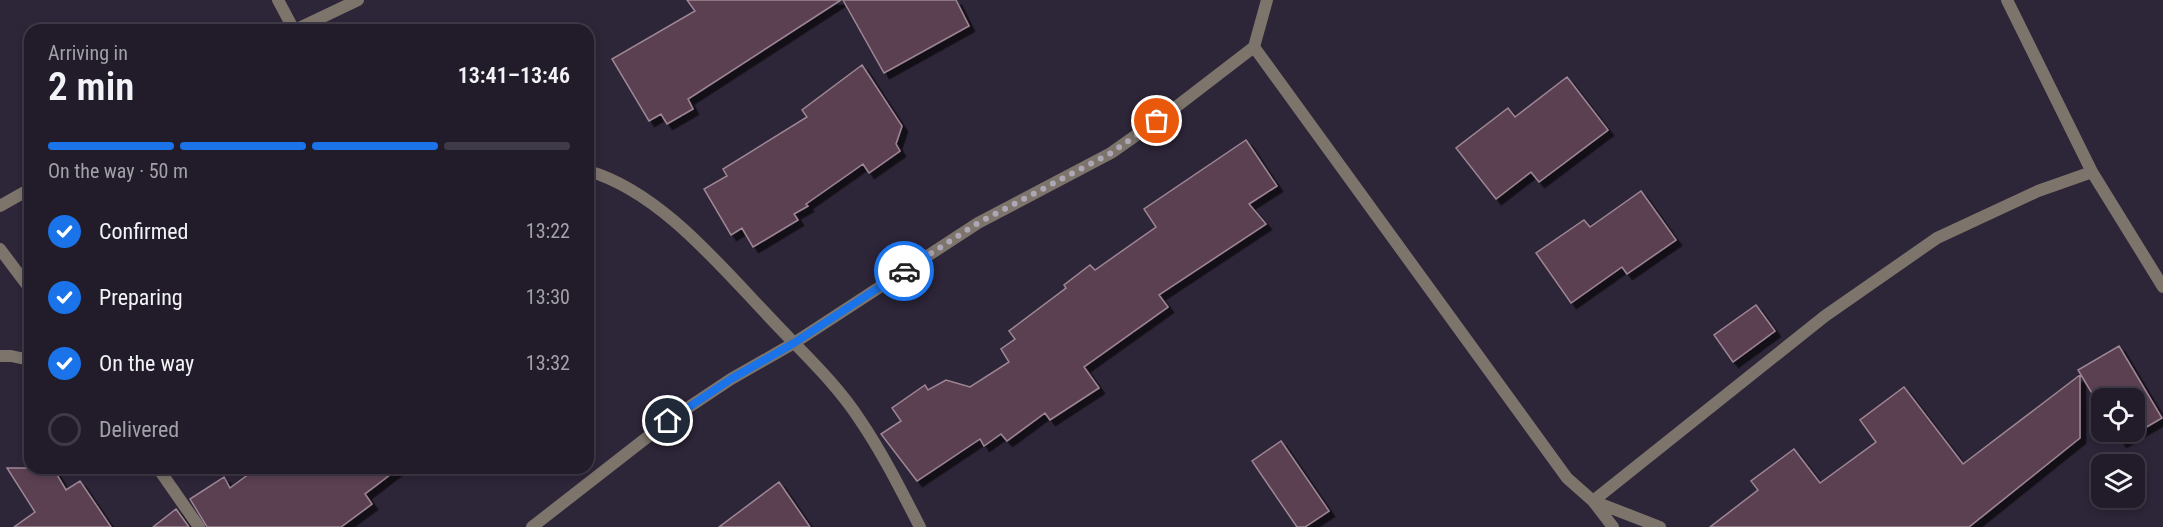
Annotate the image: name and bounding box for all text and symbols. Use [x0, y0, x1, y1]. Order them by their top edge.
text: Arriving in [48, 41, 128, 65]
text: 13:41–13:46 [458, 63, 570, 88]
text: 2 min [48, 64, 134, 110]
pin [1131, 95, 1182, 146]
icon: bag [1140, 104, 1173, 137]
text: On the way · 50 m [48, 159, 188, 183]
icon: check [48, 215, 81, 248]
text: Confirmed [99, 219, 188, 244]
text: 13:22 [526, 219, 570, 243]
courier [874, 241, 934, 301]
icon: car [888, 255, 921, 288]
icon: check [48, 281, 81, 314]
text: Preparing [99, 285, 183, 310]
text: 13:30 [526, 285, 570, 309]
icon: check [48, 347, 81, 380]
text: On the way [99, 351, 194, 376]
text: 13:32 [526, 351, 570, 375]
map controls [2091, 388, 2145, 508]
button: locate [2091, 388, 2145, 442]
pin [642, 395, 693, 446]
icon: home [651, 404, 684, 437]
text: Delivered [99, 417, 179, 442]
button: layers [2091, 454, 2145, 508]

